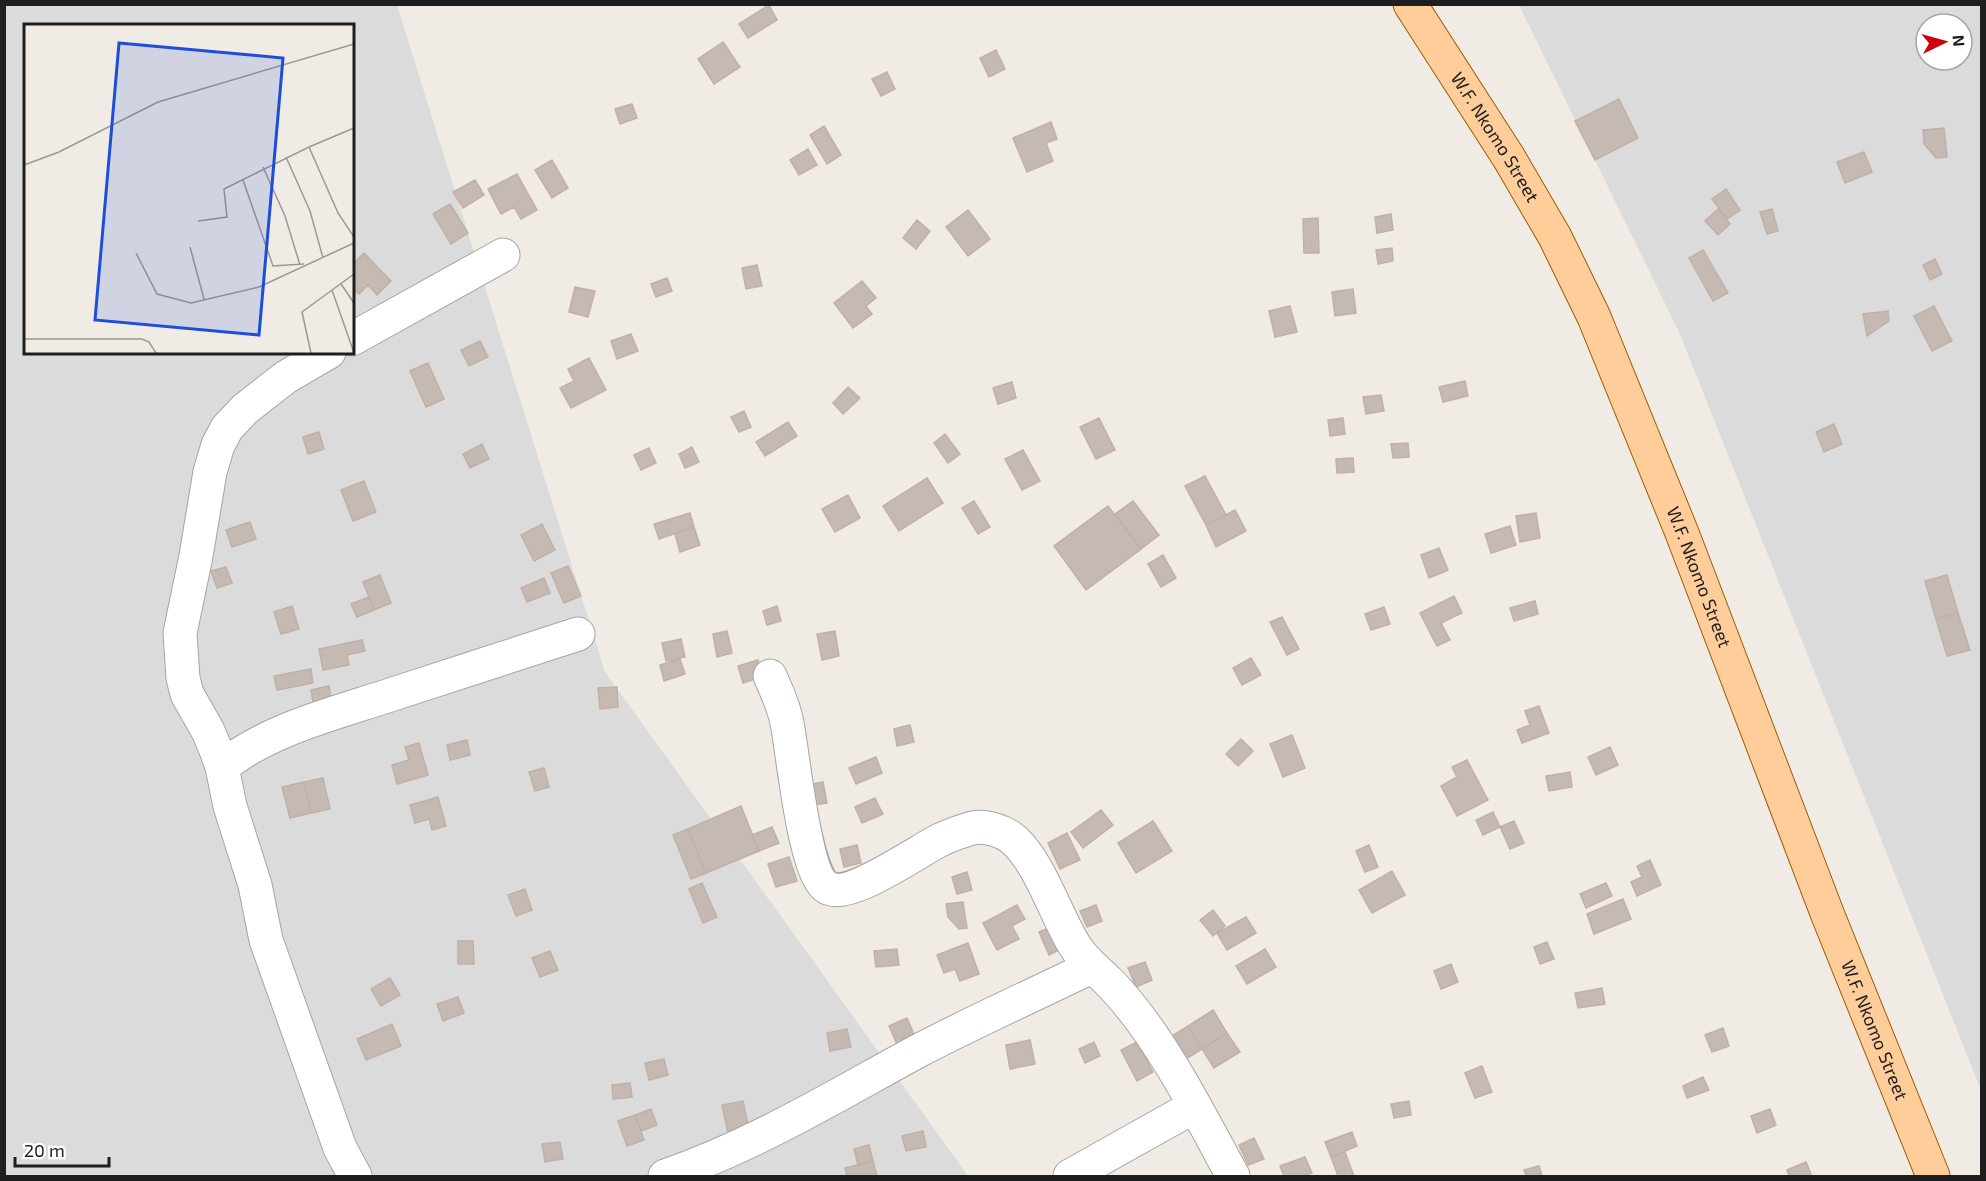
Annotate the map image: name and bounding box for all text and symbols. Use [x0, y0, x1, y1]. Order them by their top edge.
north arrow [1914, 12, 1974, 72]
inset map [24, 24, 354, 354]
text: N [1949, 34, 1969, 47]
street label: W.F. Nkomo Street [1447, 68, 1544, 206]
street label: W.F. Nkomo Street [1662, 503, 1737, 651]
street label: W.F. Nkomo Street [1837, 957, 1913, 1103]
scale bar [15, 1130, 110, 1168]
text: 20 m [24, 1139, 65, 1161]

